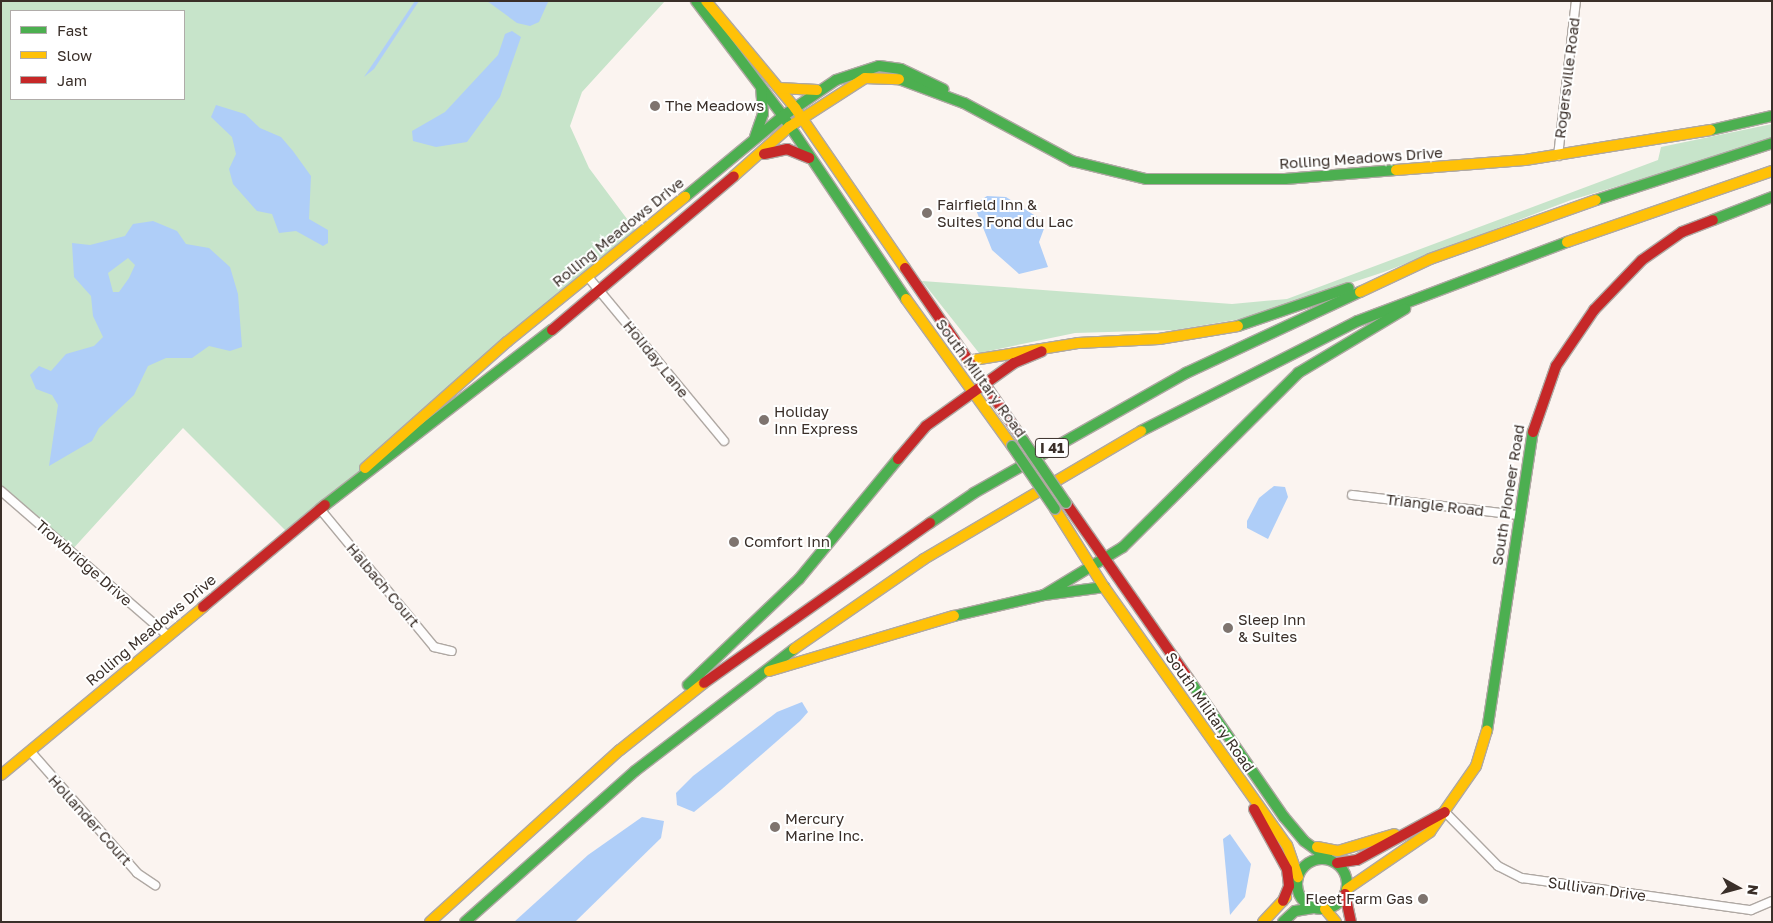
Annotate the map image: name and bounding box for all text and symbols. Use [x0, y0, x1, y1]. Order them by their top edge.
legend [10, 10, 185, 100]
street label: Rogersville Road [1551, 16, 1583, 140]
text: Fast [57, 21, 88, 39]
text: Slow [57, 46, 92, 64]
text: Jam [57, 71, 87, 89]
place label: The Meadows [665, 97, 764, 115]
marker: The Meadows [649, 100, 661, 112]
street label: Rolling Meadows Drive [1279, 143, 1443, 173]
street label: Rolling Meadows Drive [549, 173, 687, 291]
place label: Fairfield Inn & Suites Fond du Lac [937, 195, 1073, 230]
marker: Fairfield Inn & Suites Fond du Lac [921, 207, 933, 219]
street label: South Military Road [932, 315, 1030, 441]
street label: Holiday Lane [619, 317, 693, 401]
place label: Holiday Inn Express [774, 402, 858, 437]
marker: Holiday Inn Express [758, 414, 770, 426]
street label: South Pioneer Road [1488, 423, 1528, 567]
road number: I 41 [1034, 436, 1070, 459]
street label: Triangle Road [1385, 490, 1485, 520]
street label: Trowbridge Drive [32, 516, 136, 610]
place label: Comfort Inn [744, 533, 830, 551]
marker: Comfort Inn [728, 536, 740, 548]
street label: Halbach Court [343, 539, 423, 631]
street label: Rolling Meadows Drive [82, 570, 220, 690]
place label: Sleep Inn & Suites [1238, 610, 1306, 645]
marker: Sleep Inn & Suites [1222, 622, 1234, 634]
street label: South Military Road [1162, 649, 1258, 775]
street label: Hollander Court [45, 771, 135, 869]
place label: Mercury Marine Inc. [785, 809, 864, 844]
marker: Mercury Marine Inc. [769, 821, 781, 833]
north arrow [1713, 863, 1763, 913]
street label: Sullivan Drive [1547, 873, 1647, 905]
text: N [1744, 884, 1762, 896]
place label: Fleet Farm Gas [1305, 890, 1413, 908]
marker: Fleet Farm Gas [1417, 893, 1429, 905]

